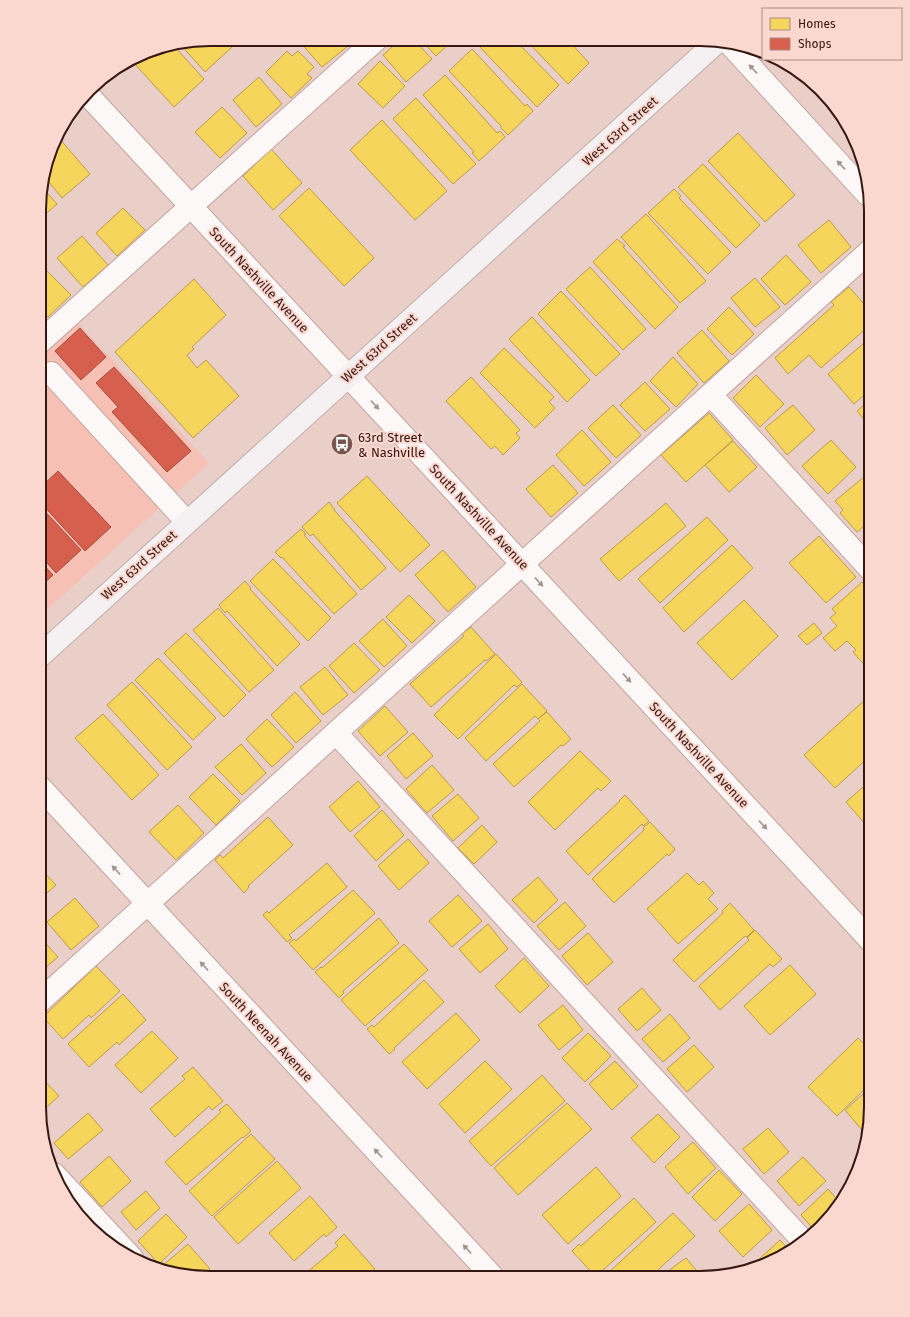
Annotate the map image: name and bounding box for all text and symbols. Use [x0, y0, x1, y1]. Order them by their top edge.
legend [762, 8, 902, 60]
text: Homes [798, 17, 836, 31]
text: Shops [798, 37, 832, 51]
one-way arrow [748, 64, 758, 74]
street label: West 63rd Street [579, 93, 661, 169]
one-way arrow [836, 160, 846, 170]
street label: South Nashville Avenue [206, 224, 312, 336]
street label: West 63rd Street [338, 310, 420, 386]
one-way arrow [370, 400, 379, 410]
place label: 63rd Street & Nashville [358, 430, 425, 460]
bus stop icon: 63rd Street & Nashville [329, 431, 355, 457]
street label: South Nashville Avenue [426, 461, 532, 573]
street label: West 63rd Street [98, 527, 180, 603]
one-way arrow [534, 578, 543, 587]
one-way arrow [622, 673, 632, 683]
street label: South Nashville Avenue [646, 699, 752, 811]
one-way arrow [758, 820, 767, 829]
one-way arrow [112, 865, 121, 875]
one-way arrow [200, 960, 209, 971]
street label: South Neenah Avenue [216, 979, 316, 1085]
one-way arrow [374, 1148, 383, 1159]
one-way arrow [462, 1244, 471, 1254]

